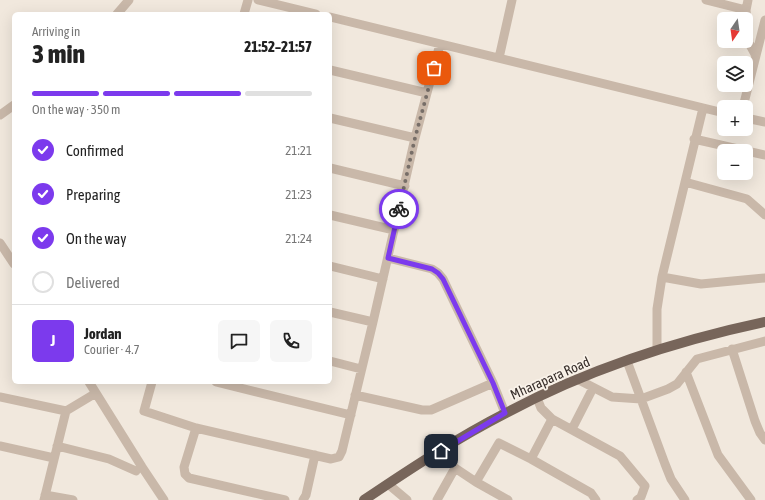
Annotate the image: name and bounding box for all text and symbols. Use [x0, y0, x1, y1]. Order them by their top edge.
north arrow [717, 12, 753, 48]
map controls [717, 12, 753, 180]
text: Arriving in [32, 24, 80, 39]
text: 21:52–21:57 [244, 38, 312, 55]
text: 3 min [32, 39, 85, 69]
pin [417, 51, 451, 85]
button: layers [717, 56, 753, 92]
icon: bag [423, 57, 445, 79]
button: + [717, 100, 753, 136]
text: On the way · 350 m [32, 102, 120, 117]
icon: check [32, 139, 54, 161]
text: Confirmed [66, 142, 124, 159]
text: 21:21 [285, 143, 312, 158]
button: − [717, 144, 753, 180]
icon: check [32, 183, 54, 205]
text: Preparing [66, 186, 120, 203]
text: 21:23 [285, 187, 312, 202]
courier [379, 189, 419, 229]
icon: bike [388, 198, 410, 220]
icon: check [32, 227, 54, 249]
text: On the way [66, 230, 127, 247]
text: 21:24 [285, 231, 312, 246]
text: Delivered [66, 274, 120, 291]
button: chat [218, 320, 260, 362]
button: phone [270, 320, 312, 362]
text: Jordan [84, 325, 122, 342]
text: J [51, 332, 55, 349]
text: Courier · 4.7 [84, 342, 140, 357]
street label: Mharapara Road [508, 353, 592, 403]
pin [424, 434, 458, 468]
icon: home [430, 440, 452, 462]

